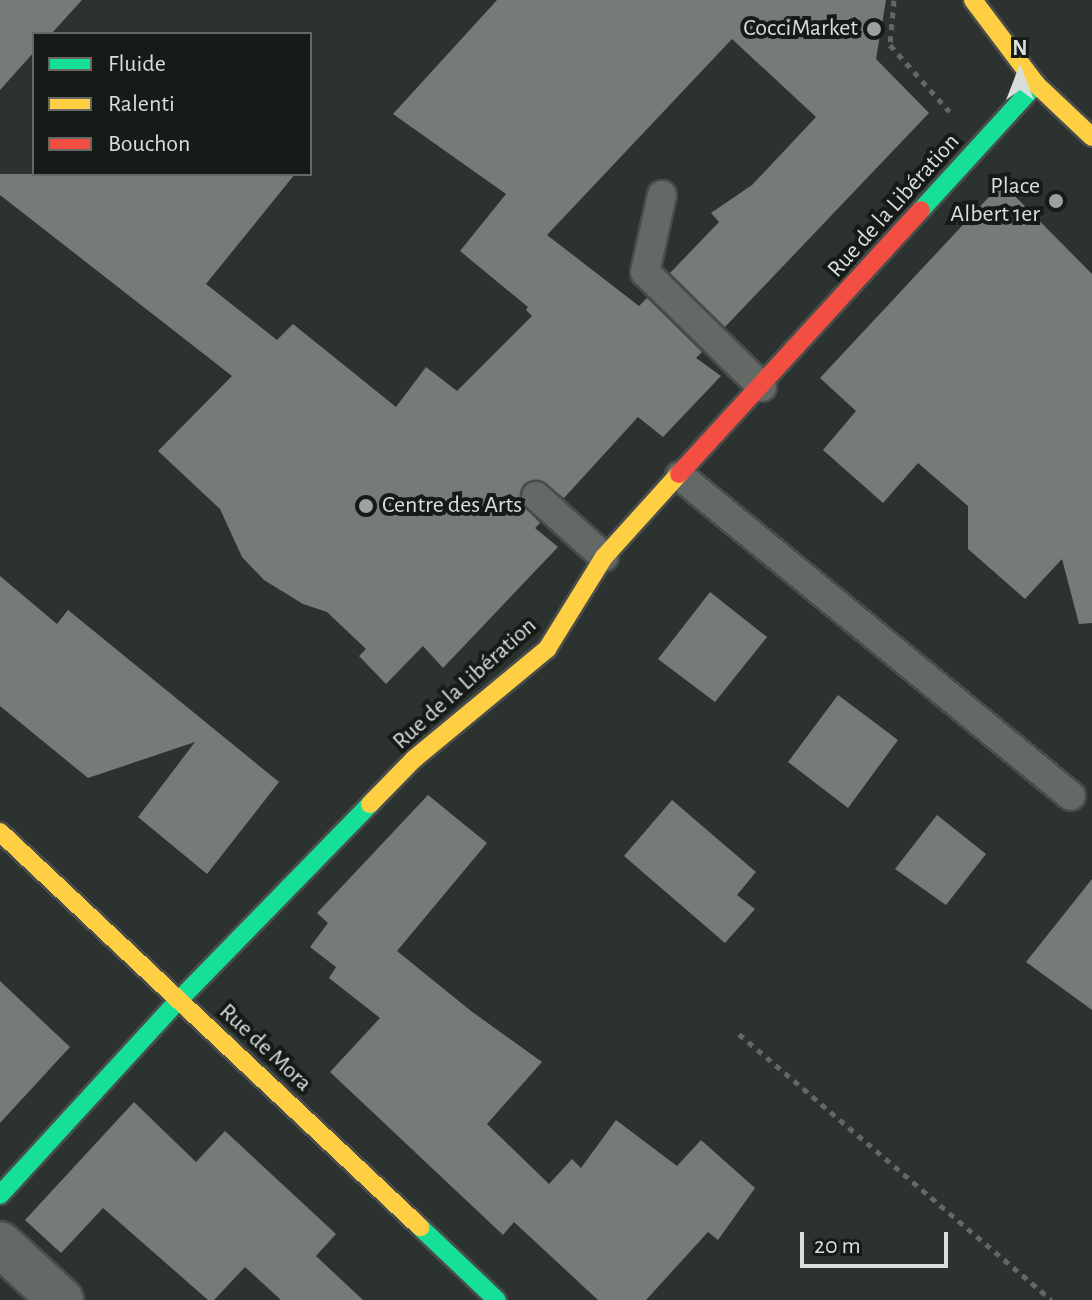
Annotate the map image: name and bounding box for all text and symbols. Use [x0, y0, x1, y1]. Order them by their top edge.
place label: CocciMarket [743, 15, 858, 43]
marker: CocciMarket [865, 20, 883, 38]
legend [32, 32, 312, 176]
north arrow [980, 32, 1060, 112]
text: N [1012, 37, 1028, 59]
text: Fluide [108, 52, 166, 76]
text: Ralenti [108, 92, 175, 116]
street label: Rue de la Libération [822, 128, 966, 284]
text: Bouchon [108, 132, 190, 156]
place label: Place Albert 1er [950, 173, 1040, 229]
marker: Place Albert 1er [1047, 192, 1065, 210]
place label: Centre des Arts [382, 492, 522, 520]
marker: Centre des Arts [357, 497, 375, 515]
street label: Rue de la Libération [387, 612, 543, 756]
street label: Rue de Mora [213, 998, 317, 1098]
scale bar [804, 1216, 952, 1266]
text: 20 m [814, 1234, 861, 1258]

